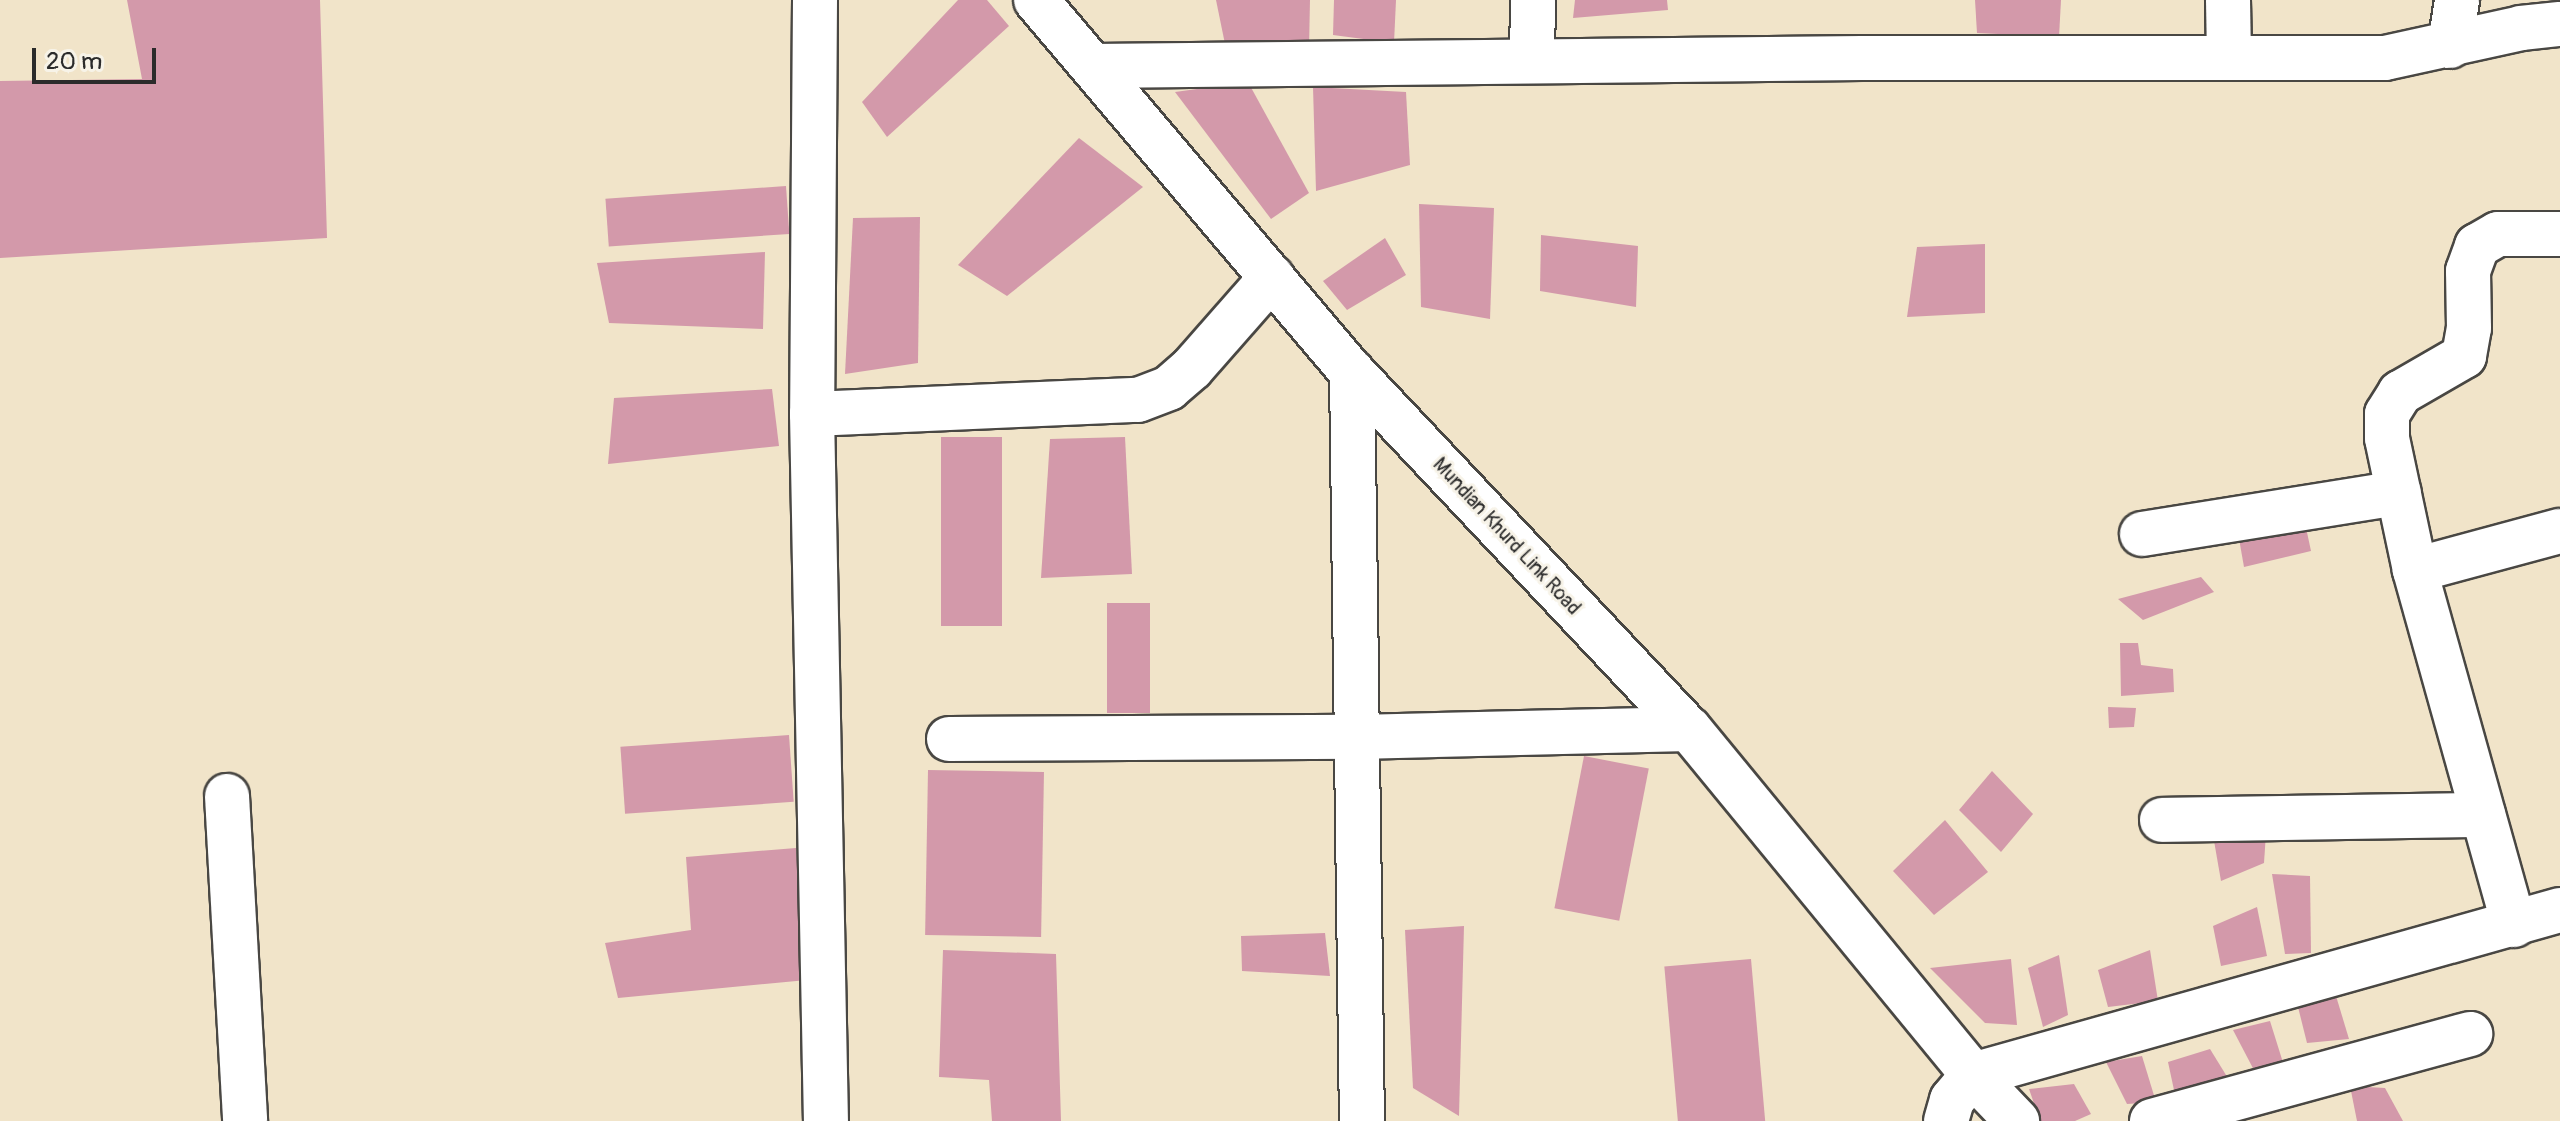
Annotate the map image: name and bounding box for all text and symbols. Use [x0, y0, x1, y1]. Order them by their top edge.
scale bar [36, 32, 160, 82]
text: 20 m [46, 47, 102, 76]
street label: Mundian Khurd Link Road [1428, 453, 1586, 619]

